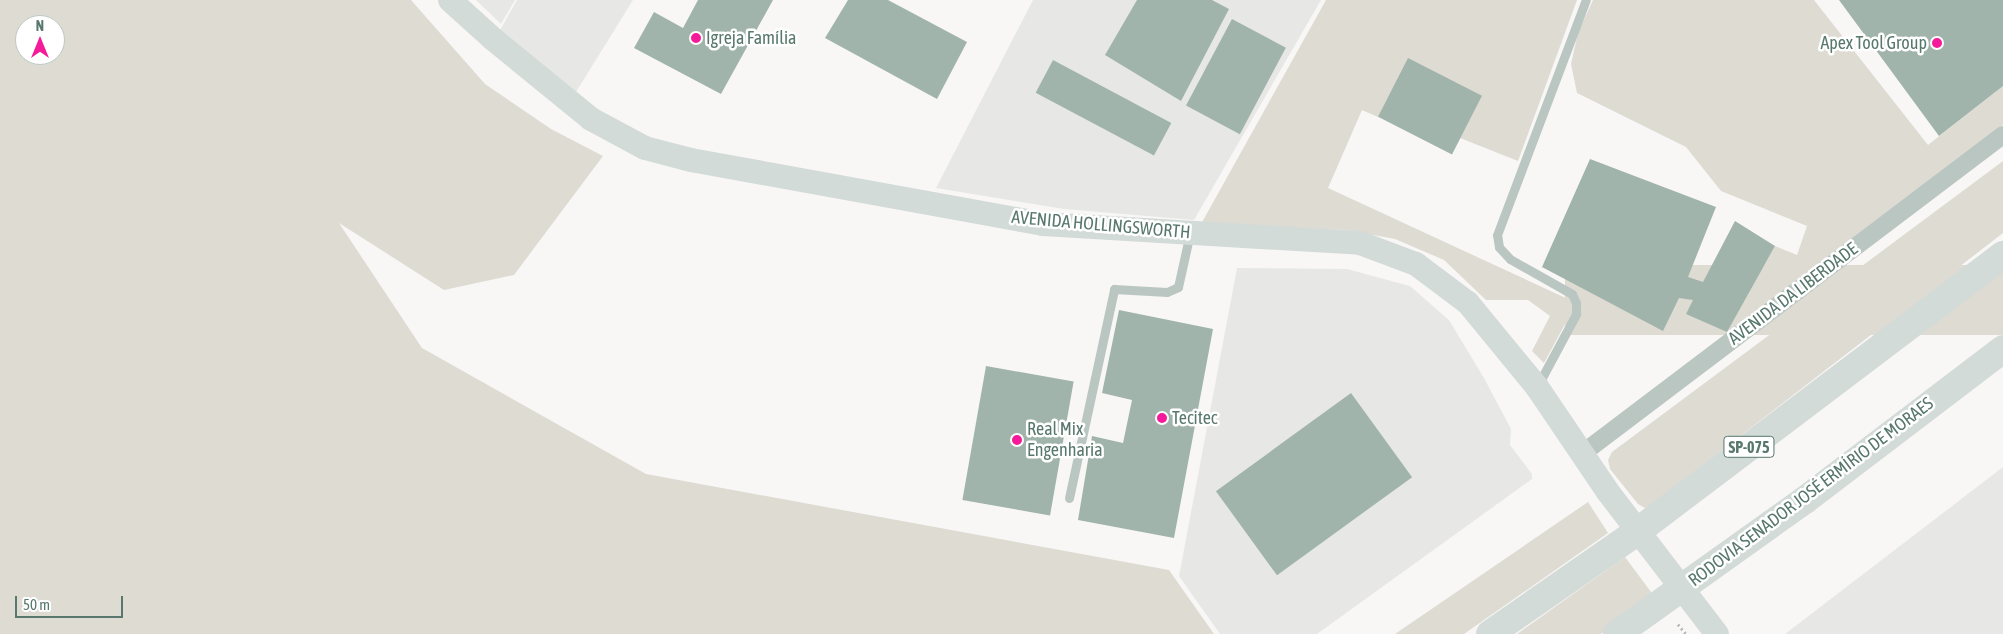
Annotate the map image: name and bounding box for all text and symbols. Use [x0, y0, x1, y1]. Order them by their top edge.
north arrow [15, 15, 65, 65]
text: N [36, 18, 44, 34]
place label: Igreja Família [706, 27, 796, 49]
marker: Igreja Família [690, 32, 702, 44]
place label: Apex Tool Group [1820, 32, 1927, 54]
marker: Apex Tool Group [1931, 37, 1943, 49]
street label: AVENIDA HOLLINGSWORTH [1011, 206, 1191, 244]
street label: AVENIDA DA LIBERDADE [1724, 238, 1862, 350]
street label: RODOVIA SENADOR JOSÉ ERMÍRIO DE MORAES [1684, 393, 1938, 591]
place label: Tecitec [1172, 407, 1217, 429]
marker: Tecitec [1156, 412, 1168, 424]
place label: Real Mix Engenharia [1027, 419, 1103, 462]
marker: Real Mix Engenharia [1011, 434, 1023, 446]
road number: SP-075 [1723, 434, 1775, 461]
scale bar [18, 586, 125, 618]
text: 50 m [23, 596, 50, 613]

